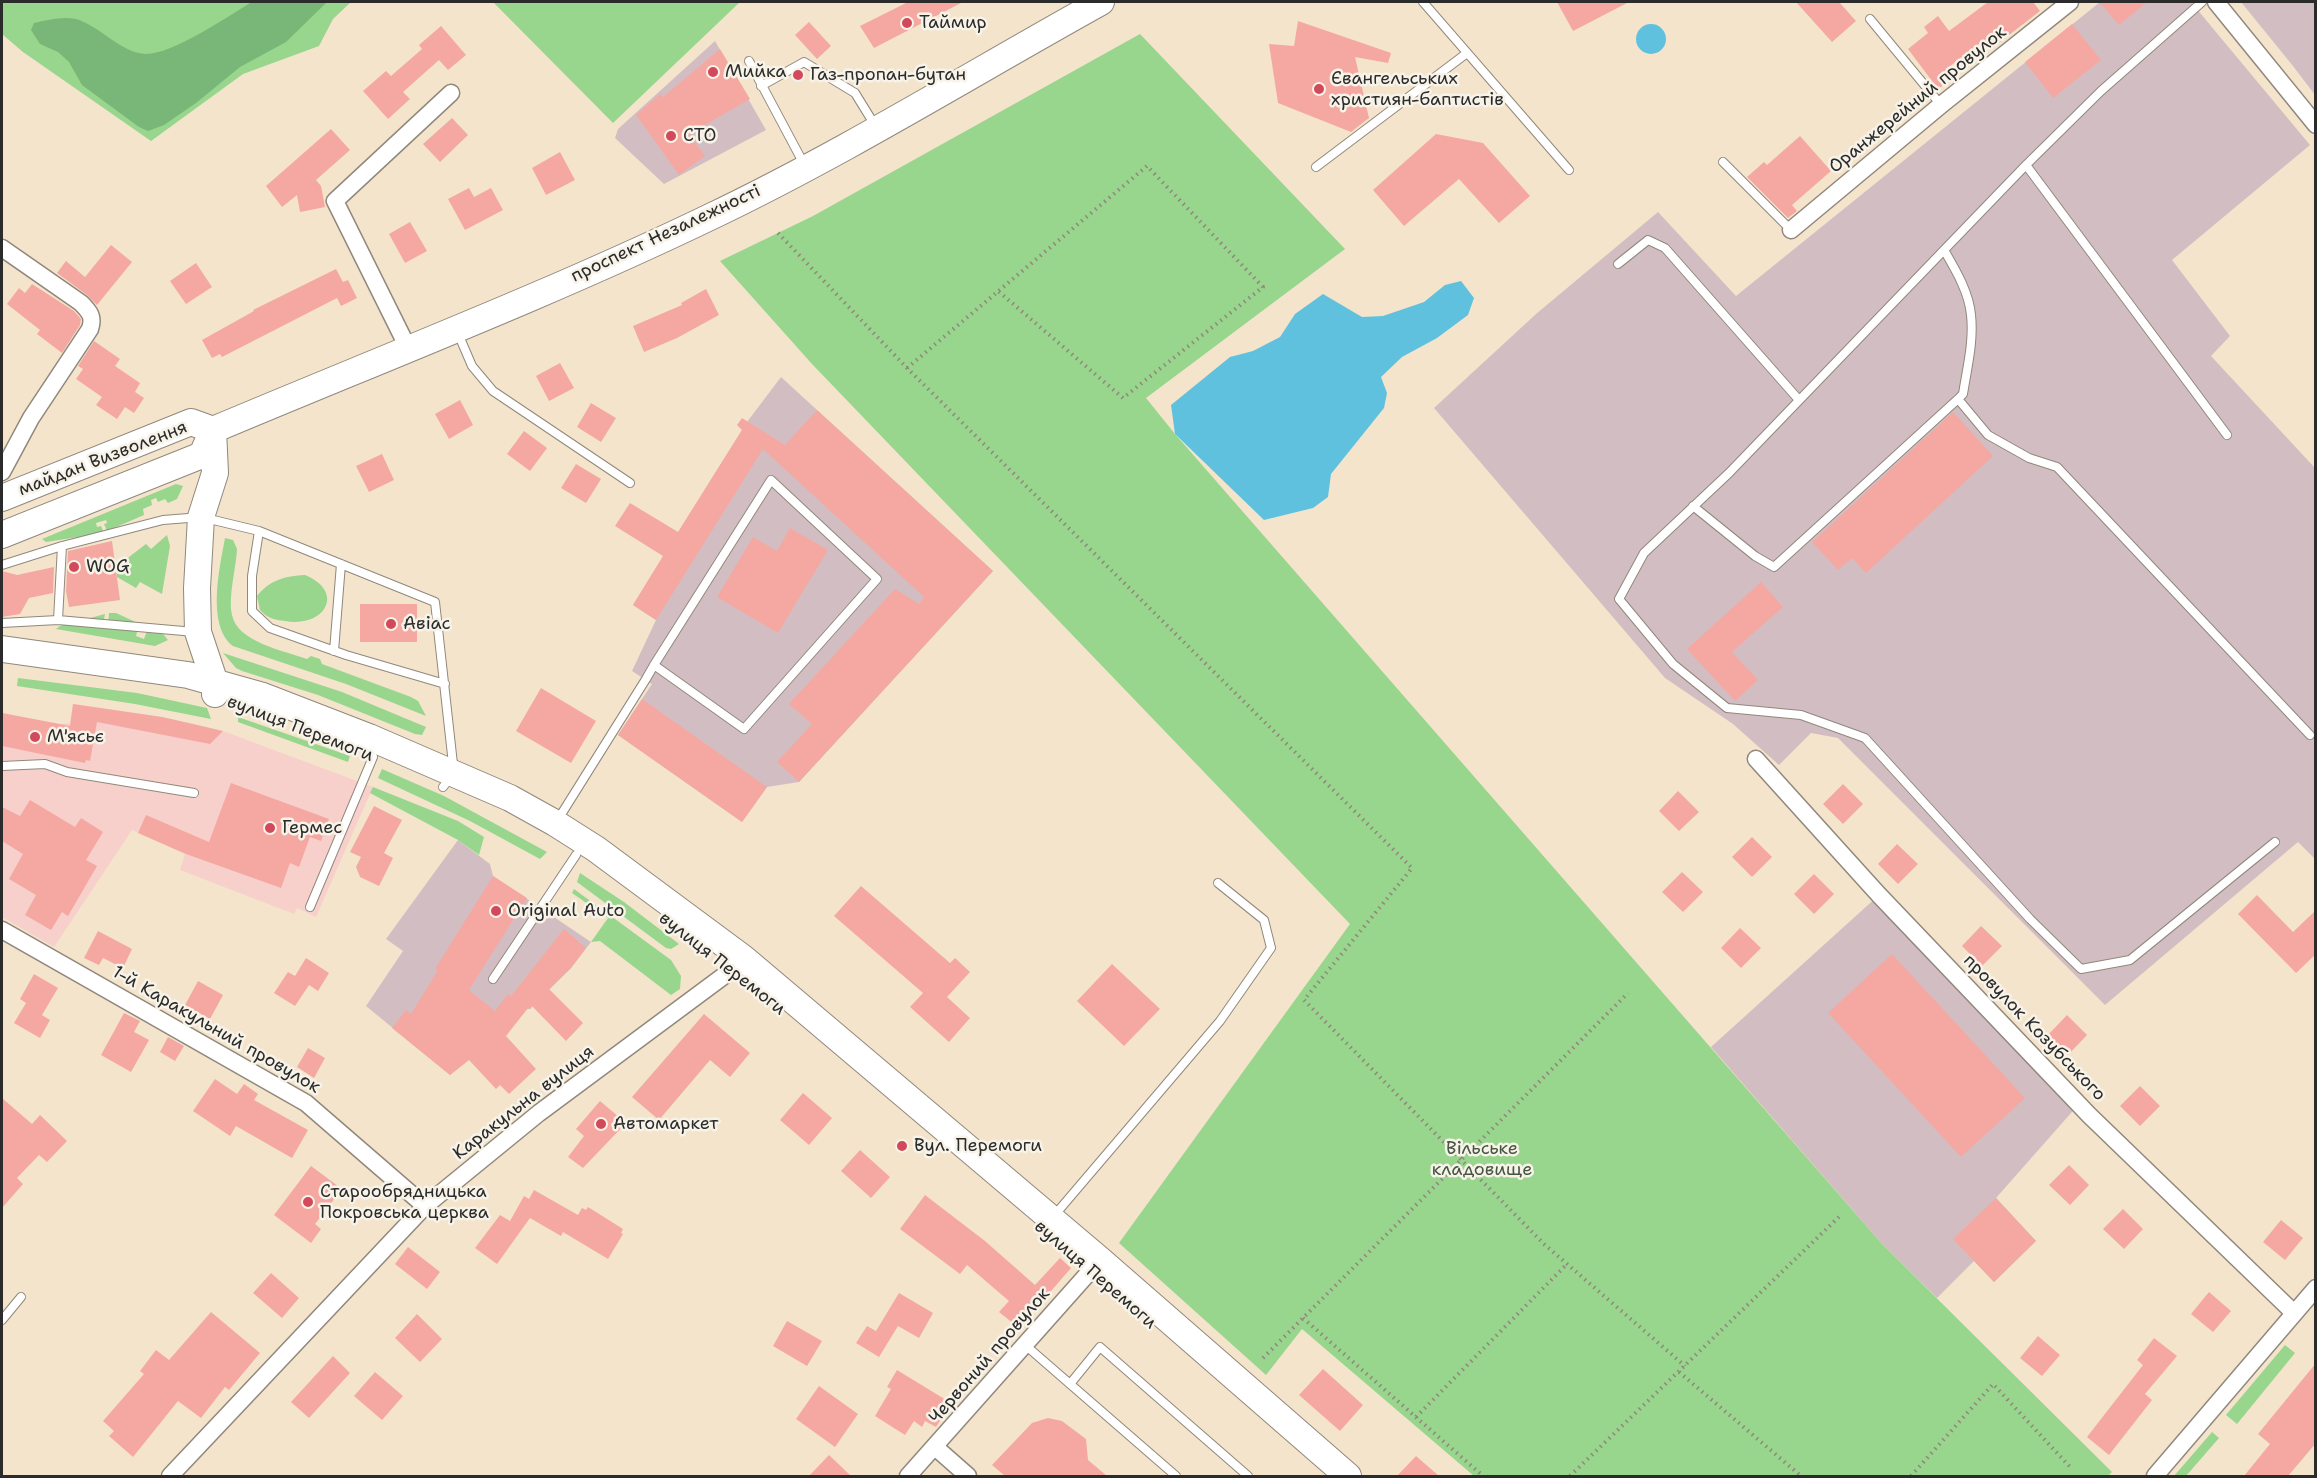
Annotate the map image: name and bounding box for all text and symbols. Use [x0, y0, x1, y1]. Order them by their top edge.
place label: Таймир [919, 12, 987, 34]
marker: Таймир [900, 16, 914, 30]
street label: Оранжерейний провулок [1825, 22, 2011, 178]
place label: Мийка [725, 61, 786, 83]
place label: Газ-пропан-бутан [810, 64, 966, 86]
marker: Мийка [706, 65, 720, 79]
marker: Газ-пропан-бутан [791, 68, 805, 82]
place label: Євангельських християн-баптистів [1331, 68, 1504, 110]
marker: Євангельських християн-баптистів [1312, 82, 1326, 96]
place label: СТО [683, 125, 716, 147]
marker: СТО [664, 129, 678, 143]
street label: проспект Незалежності [568, 181, 764, 287]
street label: майдан Визволення [16, 417, 190, 501]
place label: WOG [86, 556, 130, 578]
marker: WOG [67, 560, 81, 574]
place label: Авіас [403, 613, 451, 635]
marker: Авіас [384, 617, 398, 631]
street label: вулиця Перемоги [224, 691, 376, 767]
place label: М'ясьє [47, 726, 104, 748]
marker: М'ясьє [28, 730, 42, 744]
place label: Гермес [282, 817, 342, 839]
marker: Гермес [263, 821, 277, 835]
place label: Original Auto [508, 900, 624, 922]
marker: Original Auto [489, 904, 503, 918]
street label: вулиця Перемоги [654, 908, 790, 1020]
street label: провулок Козубського [1958, 950, 2110, 1106]
street label: 1-й Каракульний провулок [108, 962, 324, 1098]
street label: Каракульна вулиця [449, 1041, 599, 1165]
place label: Автомаркет [613, 1113, 719, 1135]
marker: Автомаркет [594, 1117, 608, 1131]
place label: Вул. Перемоги [914, 1135, 1042, 1157]
park label: Вільське кладовище [1432, 1138, 1532, 1180]
marker: Вул. Перемоги [895, 1139, 909, 1153]
place label: Старообрядницька Покровська церква [320, 1181, 489, 1224]
marker: Старообрядницька Покровська церква [301, 1195, 315, 1209]
street label: вулиця Перемоги [1029, 1216, 1161, 1334]
street label: Червоний провулок [925, 1284, 1055, 1428]

